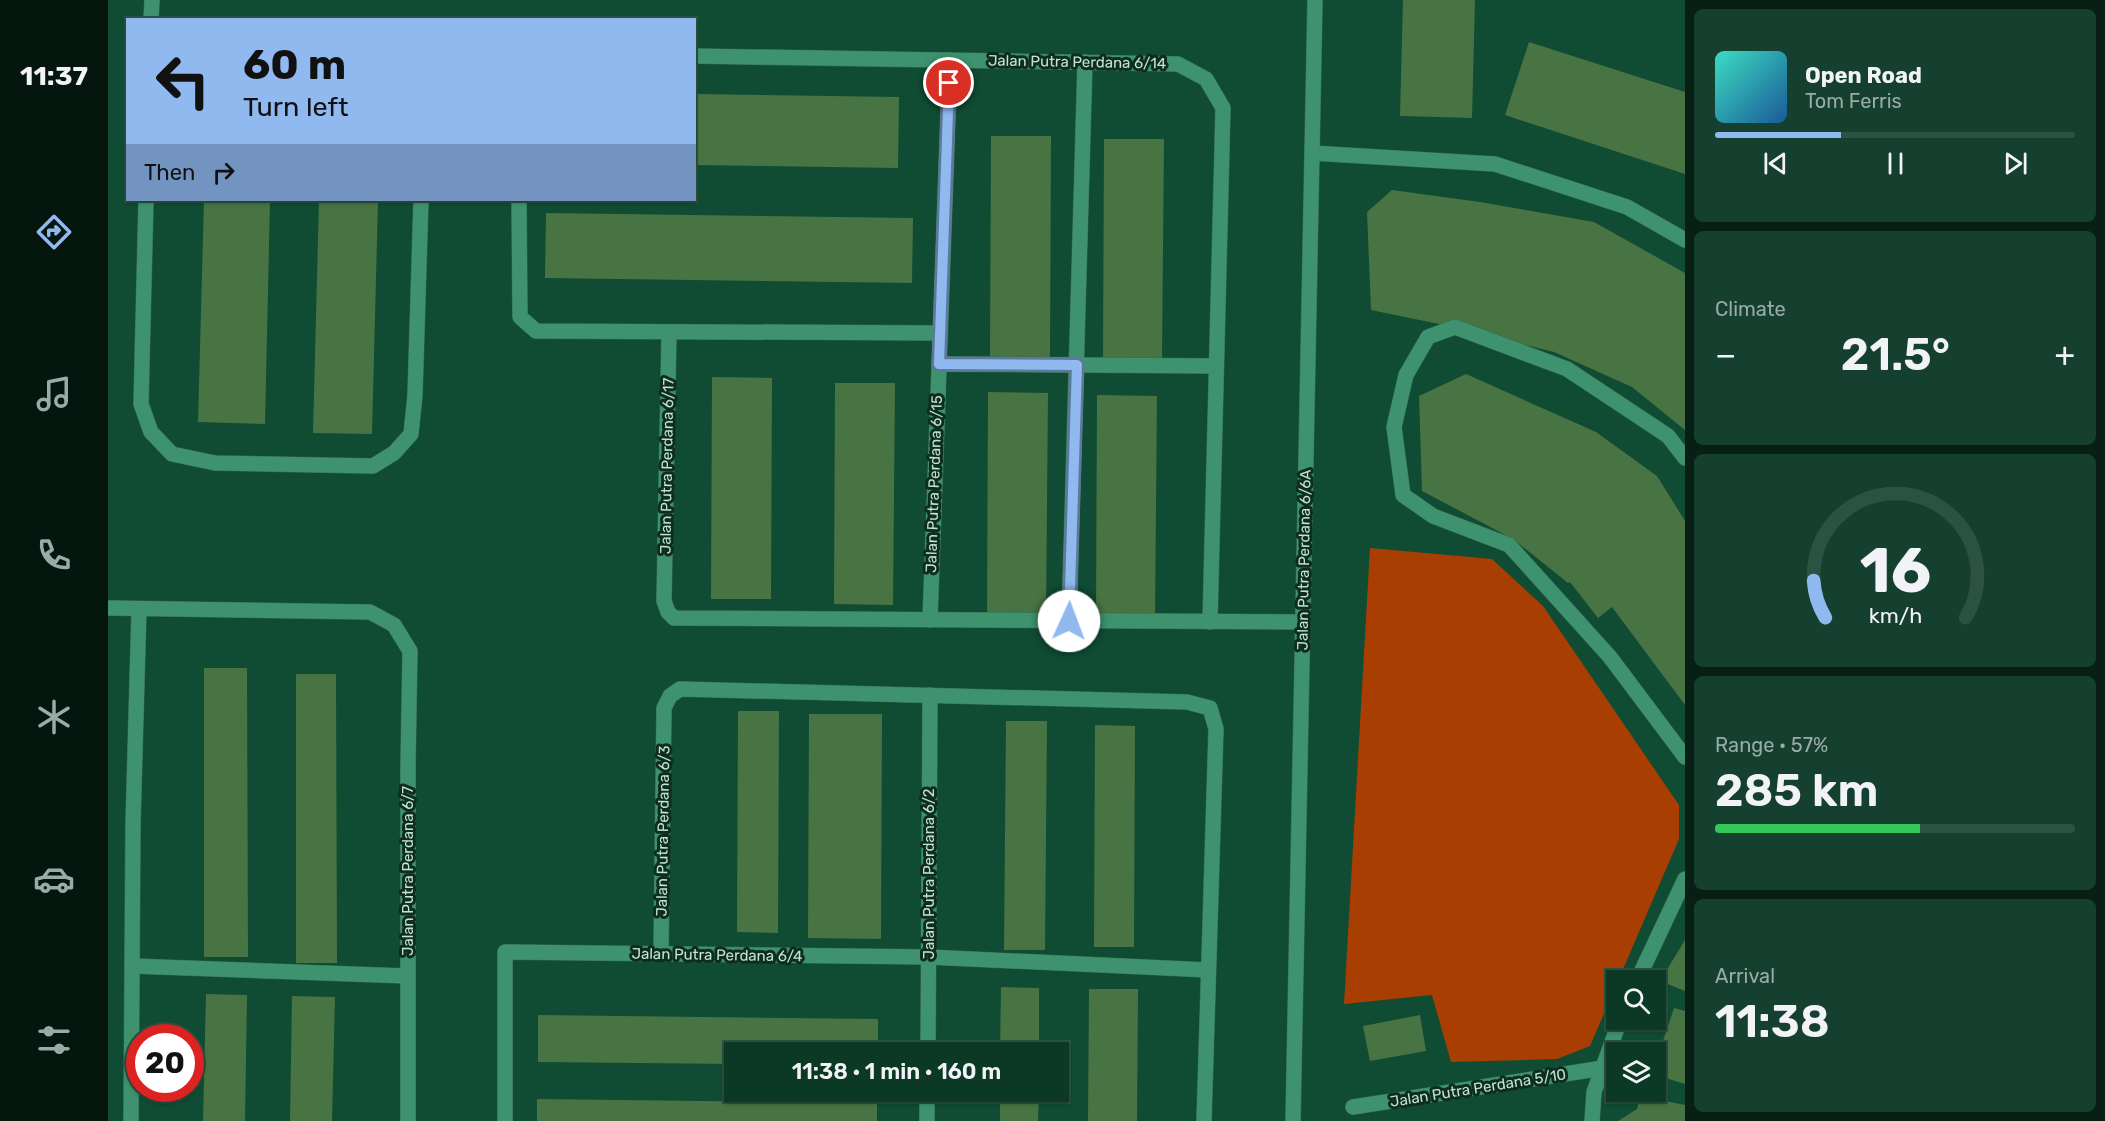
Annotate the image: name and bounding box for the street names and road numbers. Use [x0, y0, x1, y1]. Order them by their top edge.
street label: Jalan Putra Perdana 6/14 [988, 51, 1166, 73]
street label: Jalan Putra Perdana 6/17 [656, 377, 678, 554]
street label: Jalan Putra Perdana 6/15 [922, 395, 946, 573]
street label: Jalan Putra Perdana 6/6A [1293, 469, 1315, 651]
street label: Jalan Putra Perdana 6/3 [653, 745, 673, 917]
street label: Jalan Putra Perdana 6/7 [399, 786, 417, 956]
street label: Jalan Putra Perdana 6/2 [920, 788, 938, 960]
street label: Jalan Putra Perdana 6/4 [631, 945, 803, 965]
street label: Jalan Putra Perdana 5/10 [1389, 1065, 1567, 1111]

